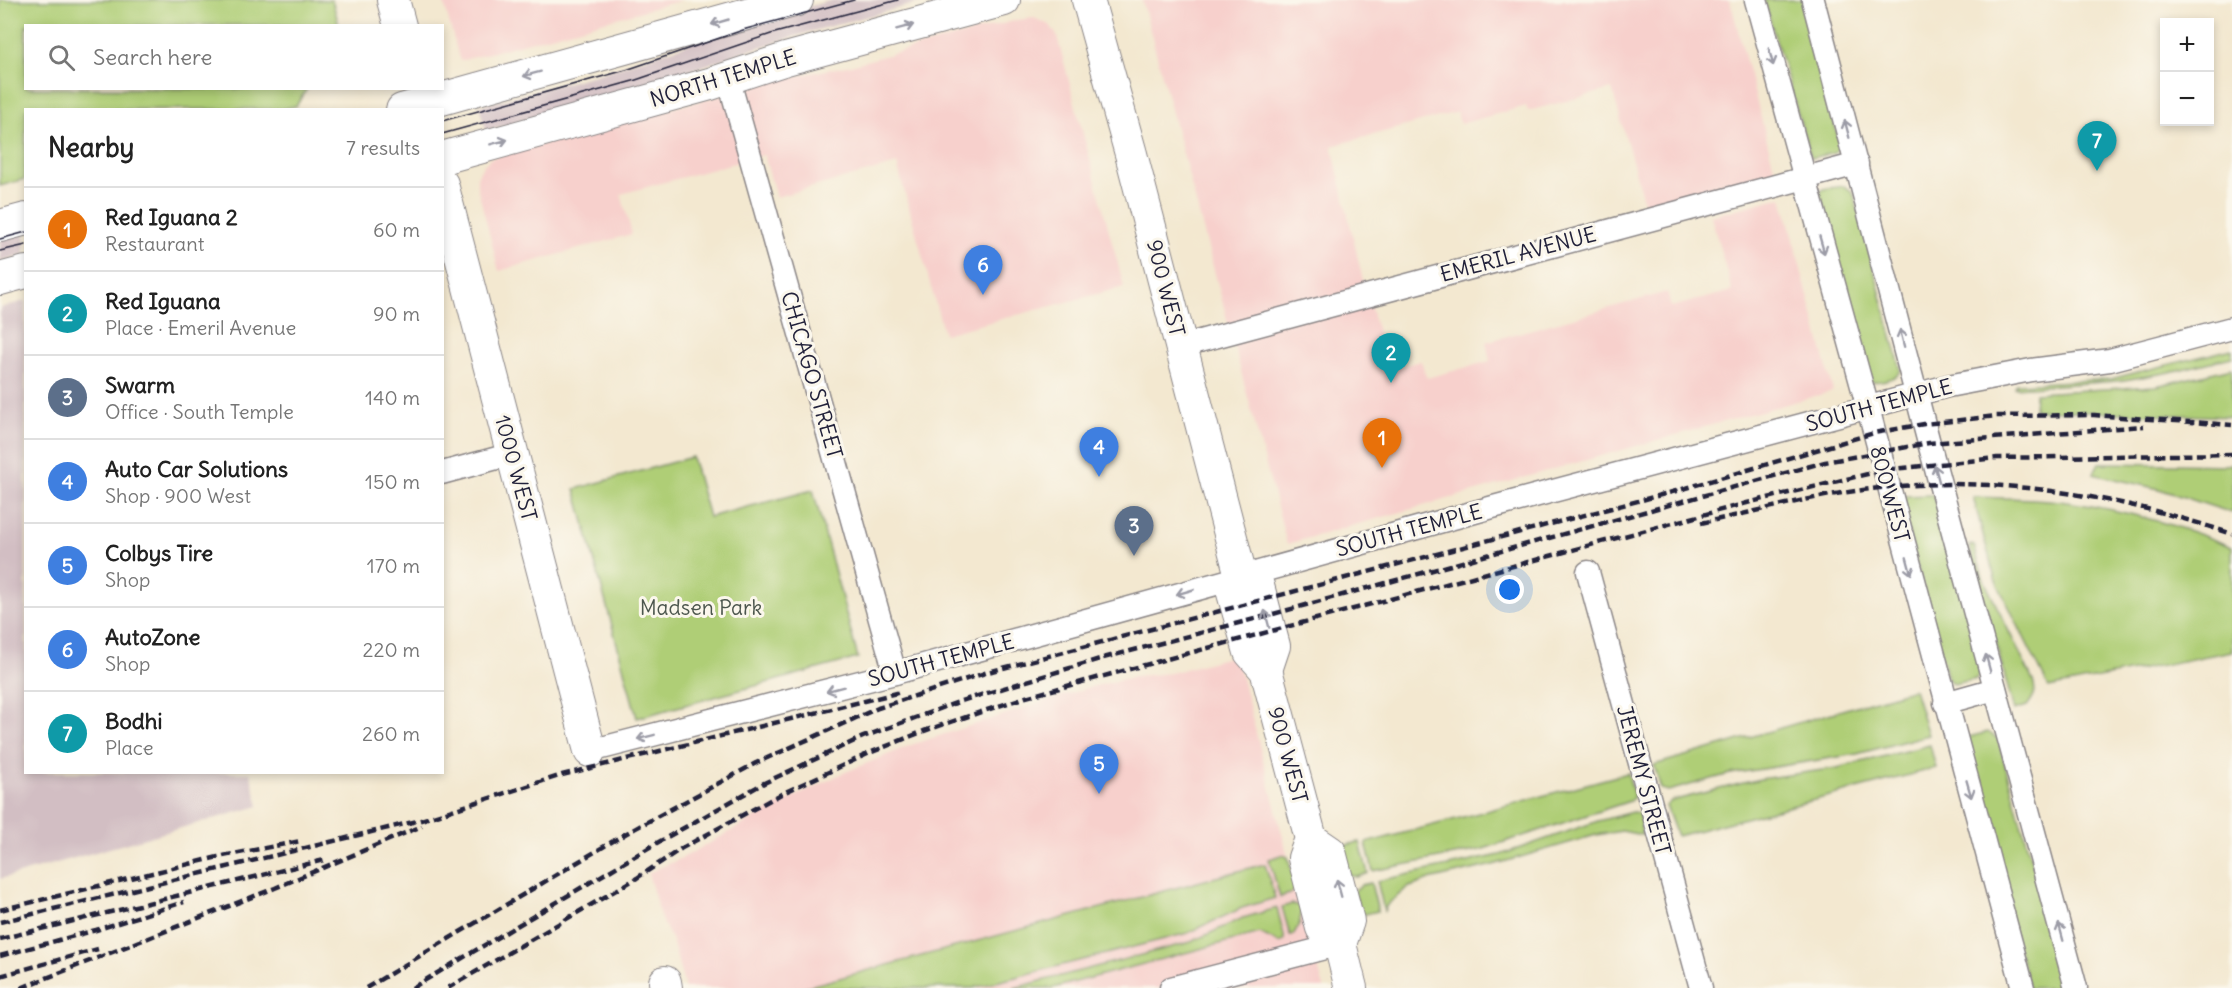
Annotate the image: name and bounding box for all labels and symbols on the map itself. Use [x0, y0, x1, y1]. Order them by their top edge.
one-way arrow [711, 17, 730, 28]
one-way arrow [895, 20, 914, 32]
street label: NORTH TEMPLE [647, 43, 799, 113]
one-way arrow [1766, 47, 1777, 66]
one-way arrow [523, 69, 542, 81]
one-way arrow [1841, 119, 1853, 138]
pin: 7 [2078, 122, 2116, 171]
one-way arrow [489, 136, 508, 147]
street label: EMERIL AVENUE [1437, 220, 1599, 288]
one-way arrow [1817, 235, 1828, 254]
street label: 900 WEST [1141, 237, 1191, 339]
pin: 6 [964, 246, 1002, 295]
street label: CHICAGO STREET [775, 288, 849, 462]
one-way arrow [1895, 328, 1907, 347]
pin: 2 [1372, 334, 1410, 383]
street label: SOUTH TEMPLE [1803, 373, 1955, 437]
street label: 1000 WEST [489, 412, 543, 524]
pin: 1 [1362, 418, 1402, 468]
pin: 4 [1080, 428, 1118, 477]
street label: 800 WEST [1864, 443, 1916, 545]
one-way arrow [1931, 465, 1943, 484]
street label: SOUTH TEMPLE [1333, 498, 1485, 562]
pin: 3 [1114, 506, 1154, 556]
one-way arrow [1904, 556, 1915, 575]
your location [1495, 575, 1524, 604]
one-way arrow [1176, 587, 1195, 598]
park label: Madsen Park [640, 594, 762, 621]
one-way arrow [1261, 610, 1272, 629]
street label: SOUTH TEMPLE [865, 628, 1017, 692]
one-way arrow [1982, 654, 1994, 673]
one-way arrow [826, 683, 845, 695]
street label: JEREMY STREET [1611, 702, 1677, 858]
street label: 900 WEST [1262, 704, 1314, 806]
one-way arrow [637, 732, 656, 744]
pin: 5 [1080, 744, 1118, 794]
one-way arrow [1964, 779, 1975, 798]
one-way arrow [1333, 879, 1345, 898]
one-way arrow [2054, 922, 2066, 941]

